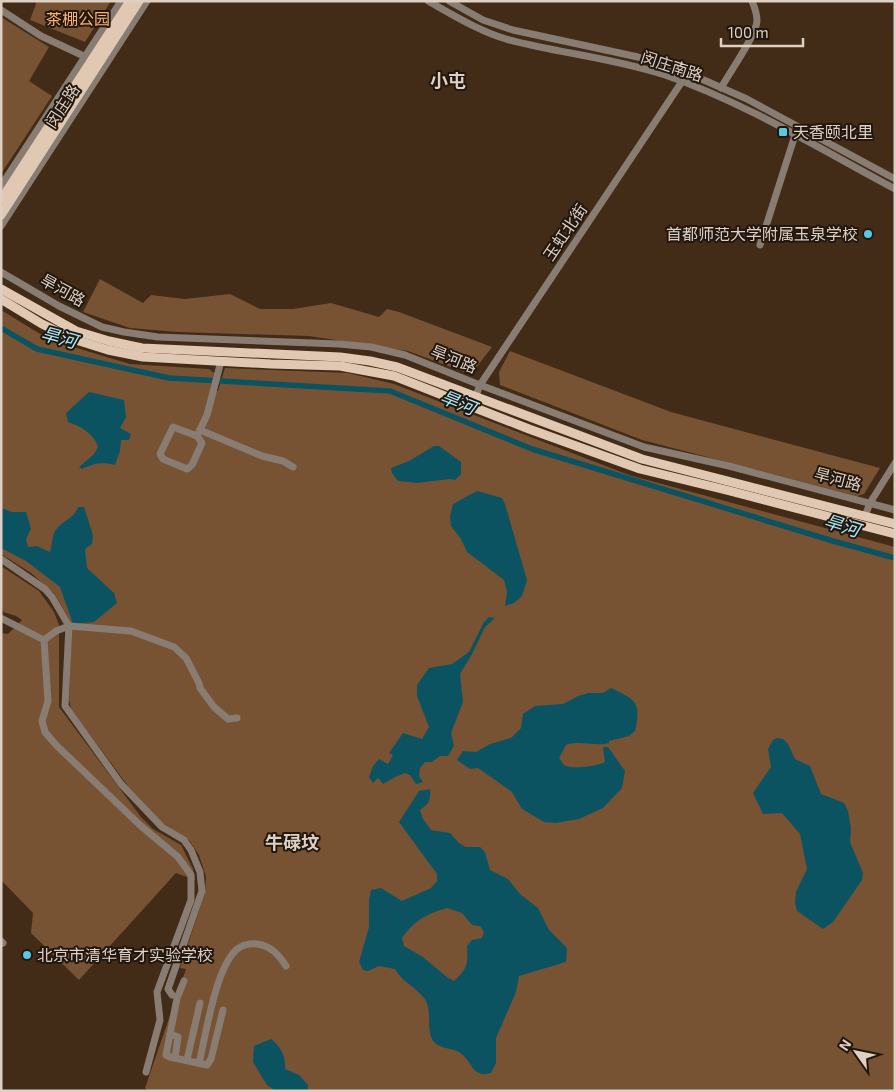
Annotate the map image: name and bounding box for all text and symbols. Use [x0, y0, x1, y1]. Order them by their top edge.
park label: 茶棚公园 [46, 9, 110, 28]
scale bar [721, 15, 804, 47]
text: 100 m [728, 23, 769, 41]
street label: 闵庄南路 [639, 47, 706, 84]
district label: 小屯 [430, 69, 466, 91]
street label: 闵庄路 [41, 80, 83, 131]
place label: 天香颐北里 [793, 122, 873, 141]
marker: 天香颐北里 [777, 126, 789, 138]
street label: 玉虹北街 [539, 200, 590, 264]
place label: 首都师范大学附属玉泉学校 [666, 224, 858, 243]
marker: 首都师范大学附属玉泉学校 [862, 228, 874, 240]
street label: 旱河路 [38, 270, 89, 310]
water label: 旱河 [39, 322, 82, 353]
street label: 旱河路 [428, 341, 480, 376]
water label: 旱河 [438, 385, 482, 420]
street label: 旱河路 [812, 463, 864, 494]
water label: 旱河 [822, 509, 866, 542]
district label: 牛碌坟 [265, 831, 319, 853]
place label: 北京市清华育才实验学校 [37, 945, 213, 964]
marker: 北京市清华育才实验学校 [21, 949, 33, 961]
north arrow [831, 1027, 881, 1077]
text: N [835, 1036, 855, 1054]

